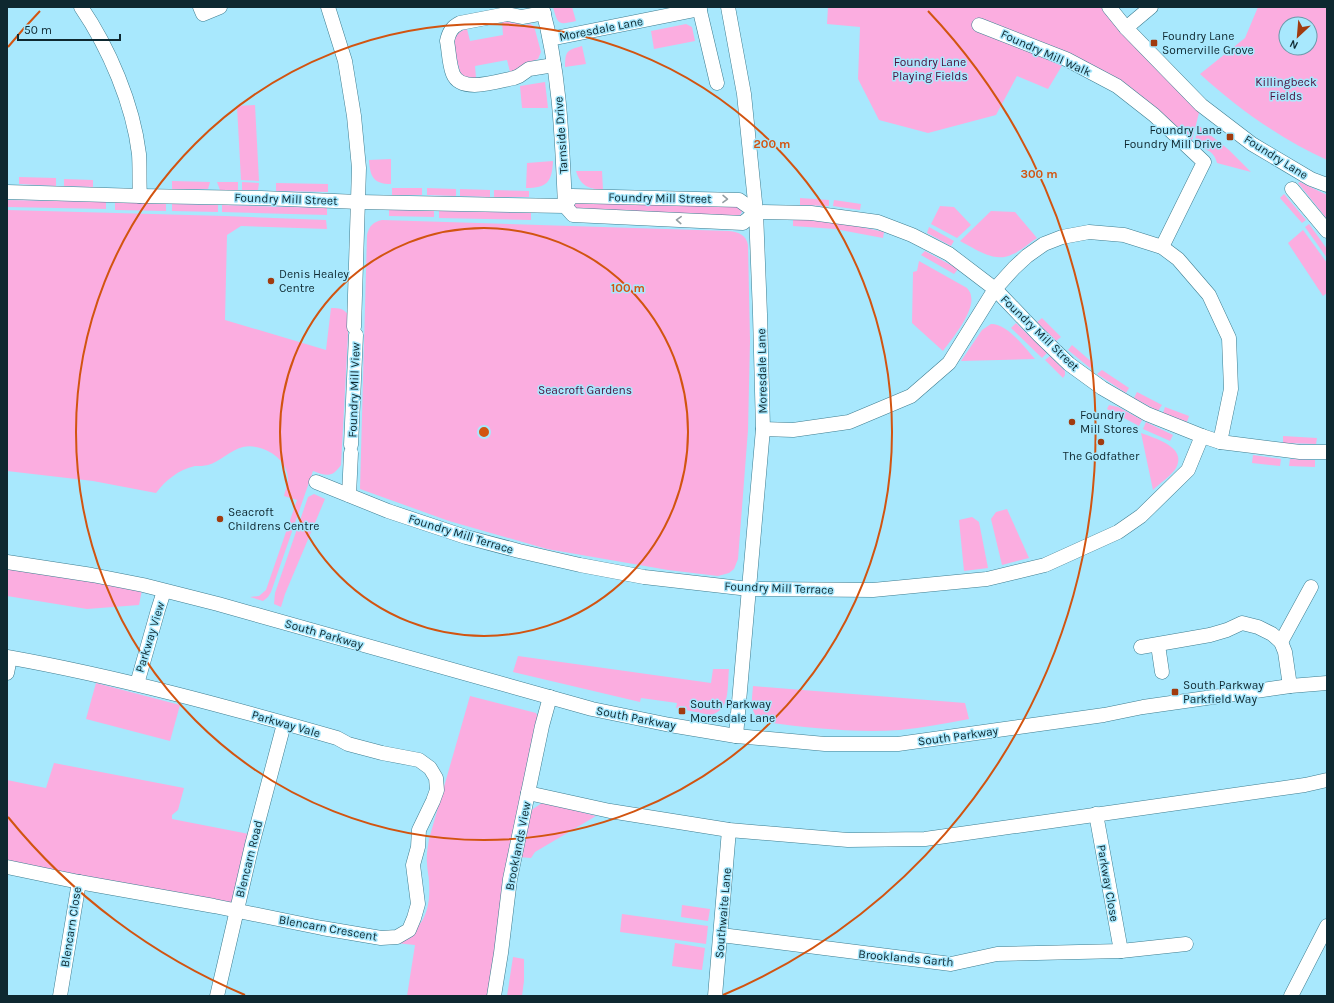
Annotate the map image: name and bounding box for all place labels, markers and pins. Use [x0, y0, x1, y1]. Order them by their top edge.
place label: Foundry Lane Somerville Grove [1162, 29, 1254, 57]
marker: Foundry Lane Somerville Grove [1149, 38, 1159, 48]
place label: Foundry Lane Foundry Mill Drive [1124, 123, 1222, 151]
marker: Foundry Lane Foundry Mill Drive [1225, 132, 1235, 142]
place label: Denis Healey Centre [279, 267, 349, 295]
marker: Denis Healey Centre [266, 276, 276, 286]
place label: Foundry Mill Stores [1080, 408, 1138, 436]
marker: Foundry Mill Stores [1067, 417, 1077, 427]
centre of rings [477, 425, 491, 439]
marker: The Godfather [1096, 437, 1106, 447]
place label: The Godfather [1063, 449, 1140, 463]
place label: Seacroft Childrens Centre [228, 505, 319, 533]
marker: Seacroft Childrens Centre [215, 514, 225, 524]
place label: South Parkway Parkfield Way [1183, 678, 1264, 706]
marker: South Parkway Parkfield Way [1170, 687, 1180, 697]
place label: South Parkway Moresdale Lane [690, 697, 775, 725]
marker: South Parkway Moresdale Lane [677, 706, 687, 716]

